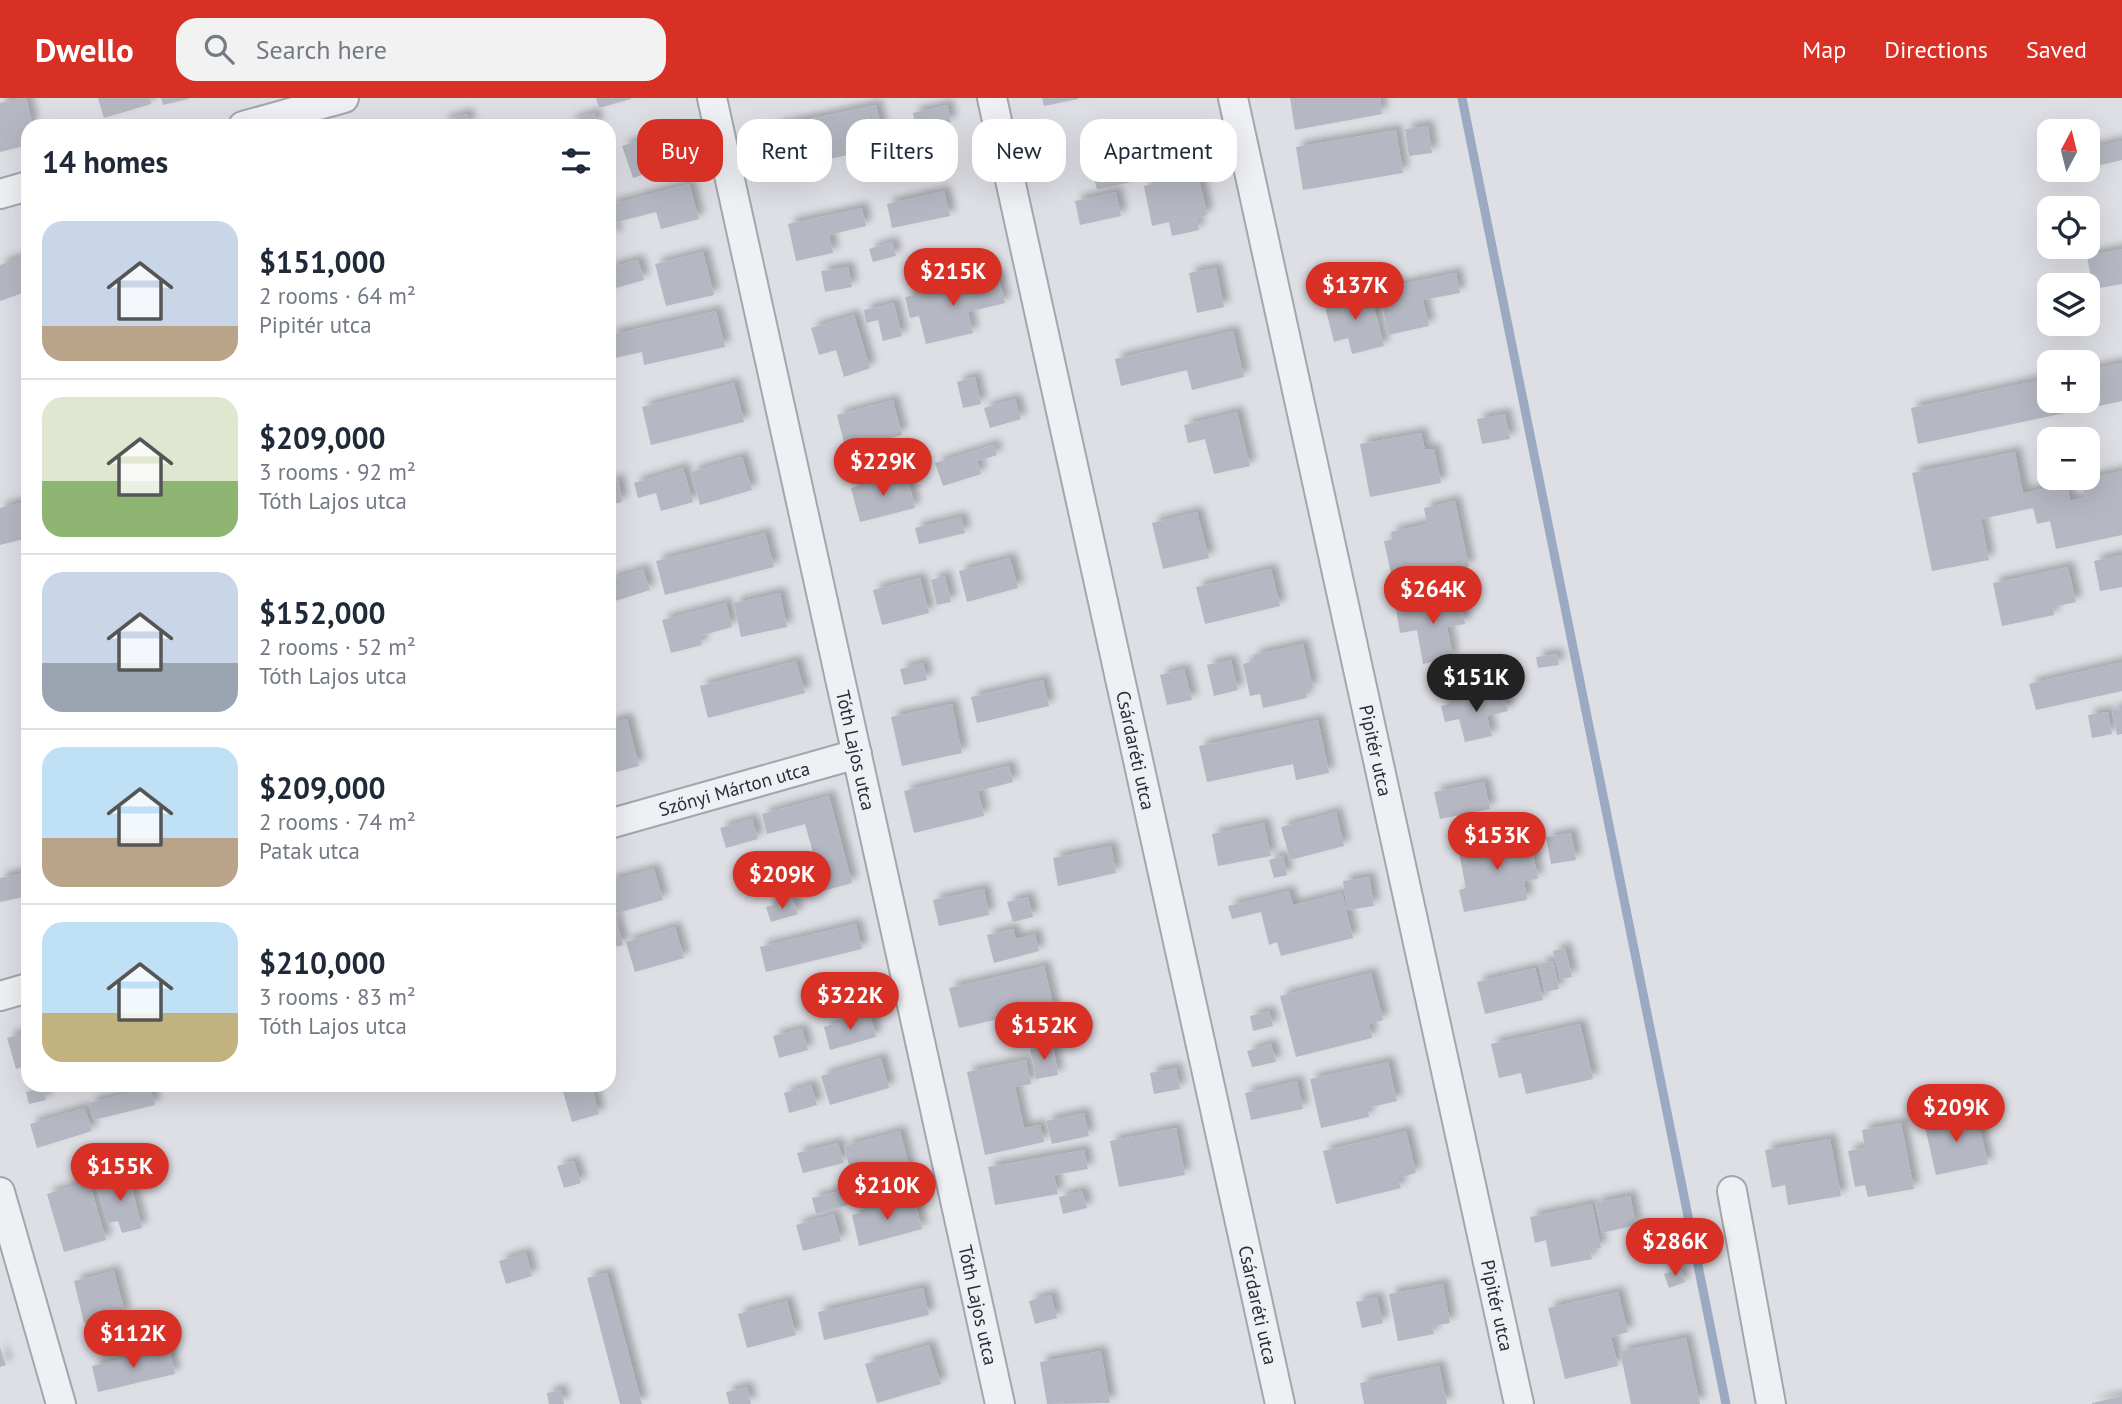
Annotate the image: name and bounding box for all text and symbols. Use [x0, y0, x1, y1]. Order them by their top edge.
search box [176, 18, 666, 81]
text: Dwello [35, 28, 134, 71]
icon: search [200, 30, 238, 68]
text: Search here [256, 33, 387, 66]
text: Map [1802, 34, 1846, 65]
text: Directions [1884, 34, 1988, 65]
text: Saved [2026, 34, 2087, 65]
chip: Buy [637, 119, 723, 182]
chip: Rent [737, 119, 832, 182]
chip: Filters [846, 119, 958, 182]
chip: New [972, 119, 1066, 182]
chip: Apartment [1080, 119, 1237, 182]
north arrow [2037, 119, 2100, 182]
map controls [2037, 119, 2100, 490]
text: 14 homes [42, 142, 168, 181]
icon: filters [557, 142, 595, 180]
button: locate [2037, 196, 2100, 259]
text: $151,000 [259, 242, 386, 281]
pin: $215K [904, 248, 1002, 308]
icon: home [98, 249, 182, 333]
text: $215K [920, 256, 986, 285]
pin: $137K [1306, 262, 1404, 322]
text: $137K [1322, 270, 1388, 299]
button: layers [2037, 273, 2100, 336]
text: 2 rooms · 64 m² [259, 281, 416, 310]
text: Pipitér utca [259, 310, 372, 339]
button: + [2037, 350, 2100, 413]
text: $209,000 [259, 418, 386, 457]
icon: home [98, 425, 182, 509]
button: − [2037, 427, 2100, 490]
pin: $229K [834, 438, 932, 498]
text: $229K [850, 446, 916, 475]
text: 3 rooms · 92 m² [259, 457, 416, 486]
text: Tóth Lajos utca [259, 486, 407, 515]
pin: $264K [1384, 566, 1482, 626]
text: $264K [1400, 574, 1466, 603]
text: $152,000 [259, 593, 386, 632]
icon: home [98, 600, 182, 684]
text: 2 rooms · 52 m² [259, 632, 416, 661]
pin: $151K [1427, 654, 1525, 714]
text: Tóth Lajos utca [259, 661, 407, 690]
text: $151K [1443, 662, 1509, 691]
street label: Tóth Lajos utca [831, 688, 881, 813]
street label: Csárdaréti utca [1111, 688, 1161, 812]
street label: Pipitér utca [1354, 703, 1398, 799]
street label: Szőnyi Márton utca [656, 756, 812, 821]
text: $209,000 [259, 768, 386, 807]
icon: home [98, 775, 182, 859]
text: 2 rooms · 74 m² [259, 807, 416, 836]
pin: $153K [1448, 812, 1546, 872]
text: $153K [1464, 820, 1530, 849]
text: Patak utca [259, 836, 360, 865]
pin: $209K [733, 852, 831, 911]
text: $209K [749, 859, 815, 888]
text: $210,000 [259, 943, 386, 982]
icon: home [98, 950, 182, 1034]
pin: $322K [801, 972, 899, 1032]
text: $322K [817, 980, 883, 1009]
text: 3 rooms · 83 m² [259, 982, 416, 1011]
pin: $152K [995, 1002, 1093, 1062]
text: $152K [1011, 1010, 1077, 1039]
text: Tóth Lajos utca [259, 1011, 407, 1040]
pin: $209K [1907, 1084, 2005, 1144]
text: $209K [1923, 1092, 1989, 1121]
pin: $155K [71, 1144, 169, 1203]
text: $155K [87, 1151, 153, 1180]
pin: $210K [838, 1162, 936, 1222]
text: $210K [854, 1170, 920, 1199]
pin: $286K [1626, 1218, 1724, 1278]
text: $286K [1642, 1226, 1708, 1255]
street label: Tóth Lajos utca [953, 1243, 1003, 1367]
street label: Csárdaréti utca [1233, 1243, 1283, 1367]
street label: Pipitér utca [1476, 1257, 1519, 1353]
pin: $112K [84, 1310, 182, 1370]
text: $112K [100, 1318, 166, 1347]

